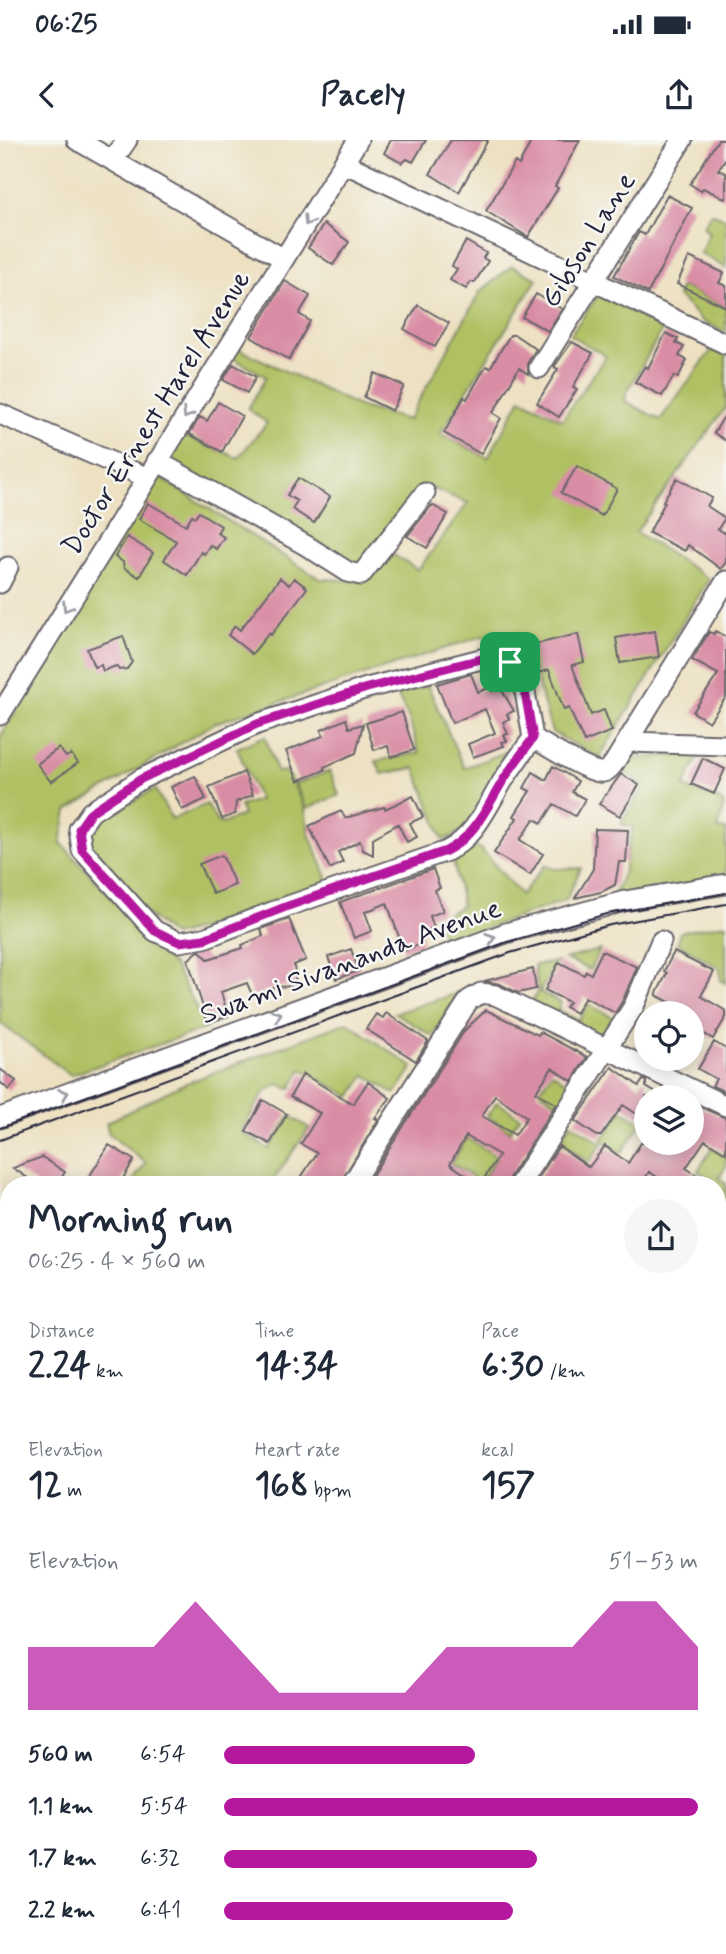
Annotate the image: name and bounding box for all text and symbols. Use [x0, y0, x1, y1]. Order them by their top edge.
text: 06:25 [35, 8, 97, 42]
text: Pacely [320, 74, 406, 116]
icon: back [28, 76, 66, 114]
icon: share [660, 76, 698, 114]
street label: Gibson Lane [533, 166, 645, 315]
one-way arrow [303, 213, 316, 226]
street label: Doctor Ernest Harel Avenue [54, 264, 260, 563]
one-way arrow [182, 406, 195, 419]
one-way arrow [63, 600, 76, 613]
pin [480, 632, 540, 692]
icon: arrive [491, 643, 529, 681]
street label: Swami Sivananda Avenue [195, 891, 506, 1034]
one-way arrow [485, 932, 497, 946]
map controls [634, 1001, 704, 1155]
button: locate [634, 1001, 704, 1071]
one-way arrow [271, 1009, 283, 1023]
button: layers [634, 1085, 704, 1155]
one-way arrow [57, 1088, 70, 1102]
text: Morning run [28, 1196, 233, 1245]
button: share [624, 1199, 698, 1273]
text: 06:25 · 4 × 560 m [28, 1247, 206, 1277]
text: Distance [28, 1319, 95, 1344]
text: Time [255, 1319, 294, 1344]
text: Pace [481, 1319, 519, 1344]
text: 2.24 [28, 1344, 91, 1390]
text: 14:34 [255, 1344, 338, 1390]
text: 6:30 [481, 1344, 544, 1390]
text: km [91, 1359, 124, 1384]
text: /km [544, 1359, 586, 1384]
text: Elevation [28, 1438, 103, 1463]
text: Heart rate [255, 1438, 340, 1463]
text: kcal [481, 1438, 513, 1463]
text: 12 [28, 1463, 62, 1509]
text: 168 [255, 1463, 309, 1509]
text: 157 [481, 1463, 535, 1509]
text: m [62, 1478, 82, 1503]
text: bpm [309, 1478, 352, 1503]
text: Elevation [28, 1547, 119, 1577]
text: 51–53 m [609, 1547, 698, 1577]
text: 560 m [28, 1740, 93, 1770]
text: 6:54 [140, 1740, 186, 1770]
text: 1.1 km [28, 1792, 93, 1822]
text: 5:54 [140, 1792, 188, 1822]
text: 1.7 km [28, 1844, 97, 1874]
text: 6:32 [140, 1844, 180, 1874]
text: 2.2 km [28, 1896, 95, 1926]
text: 6:41 [140, 1896, 181, 1926]

